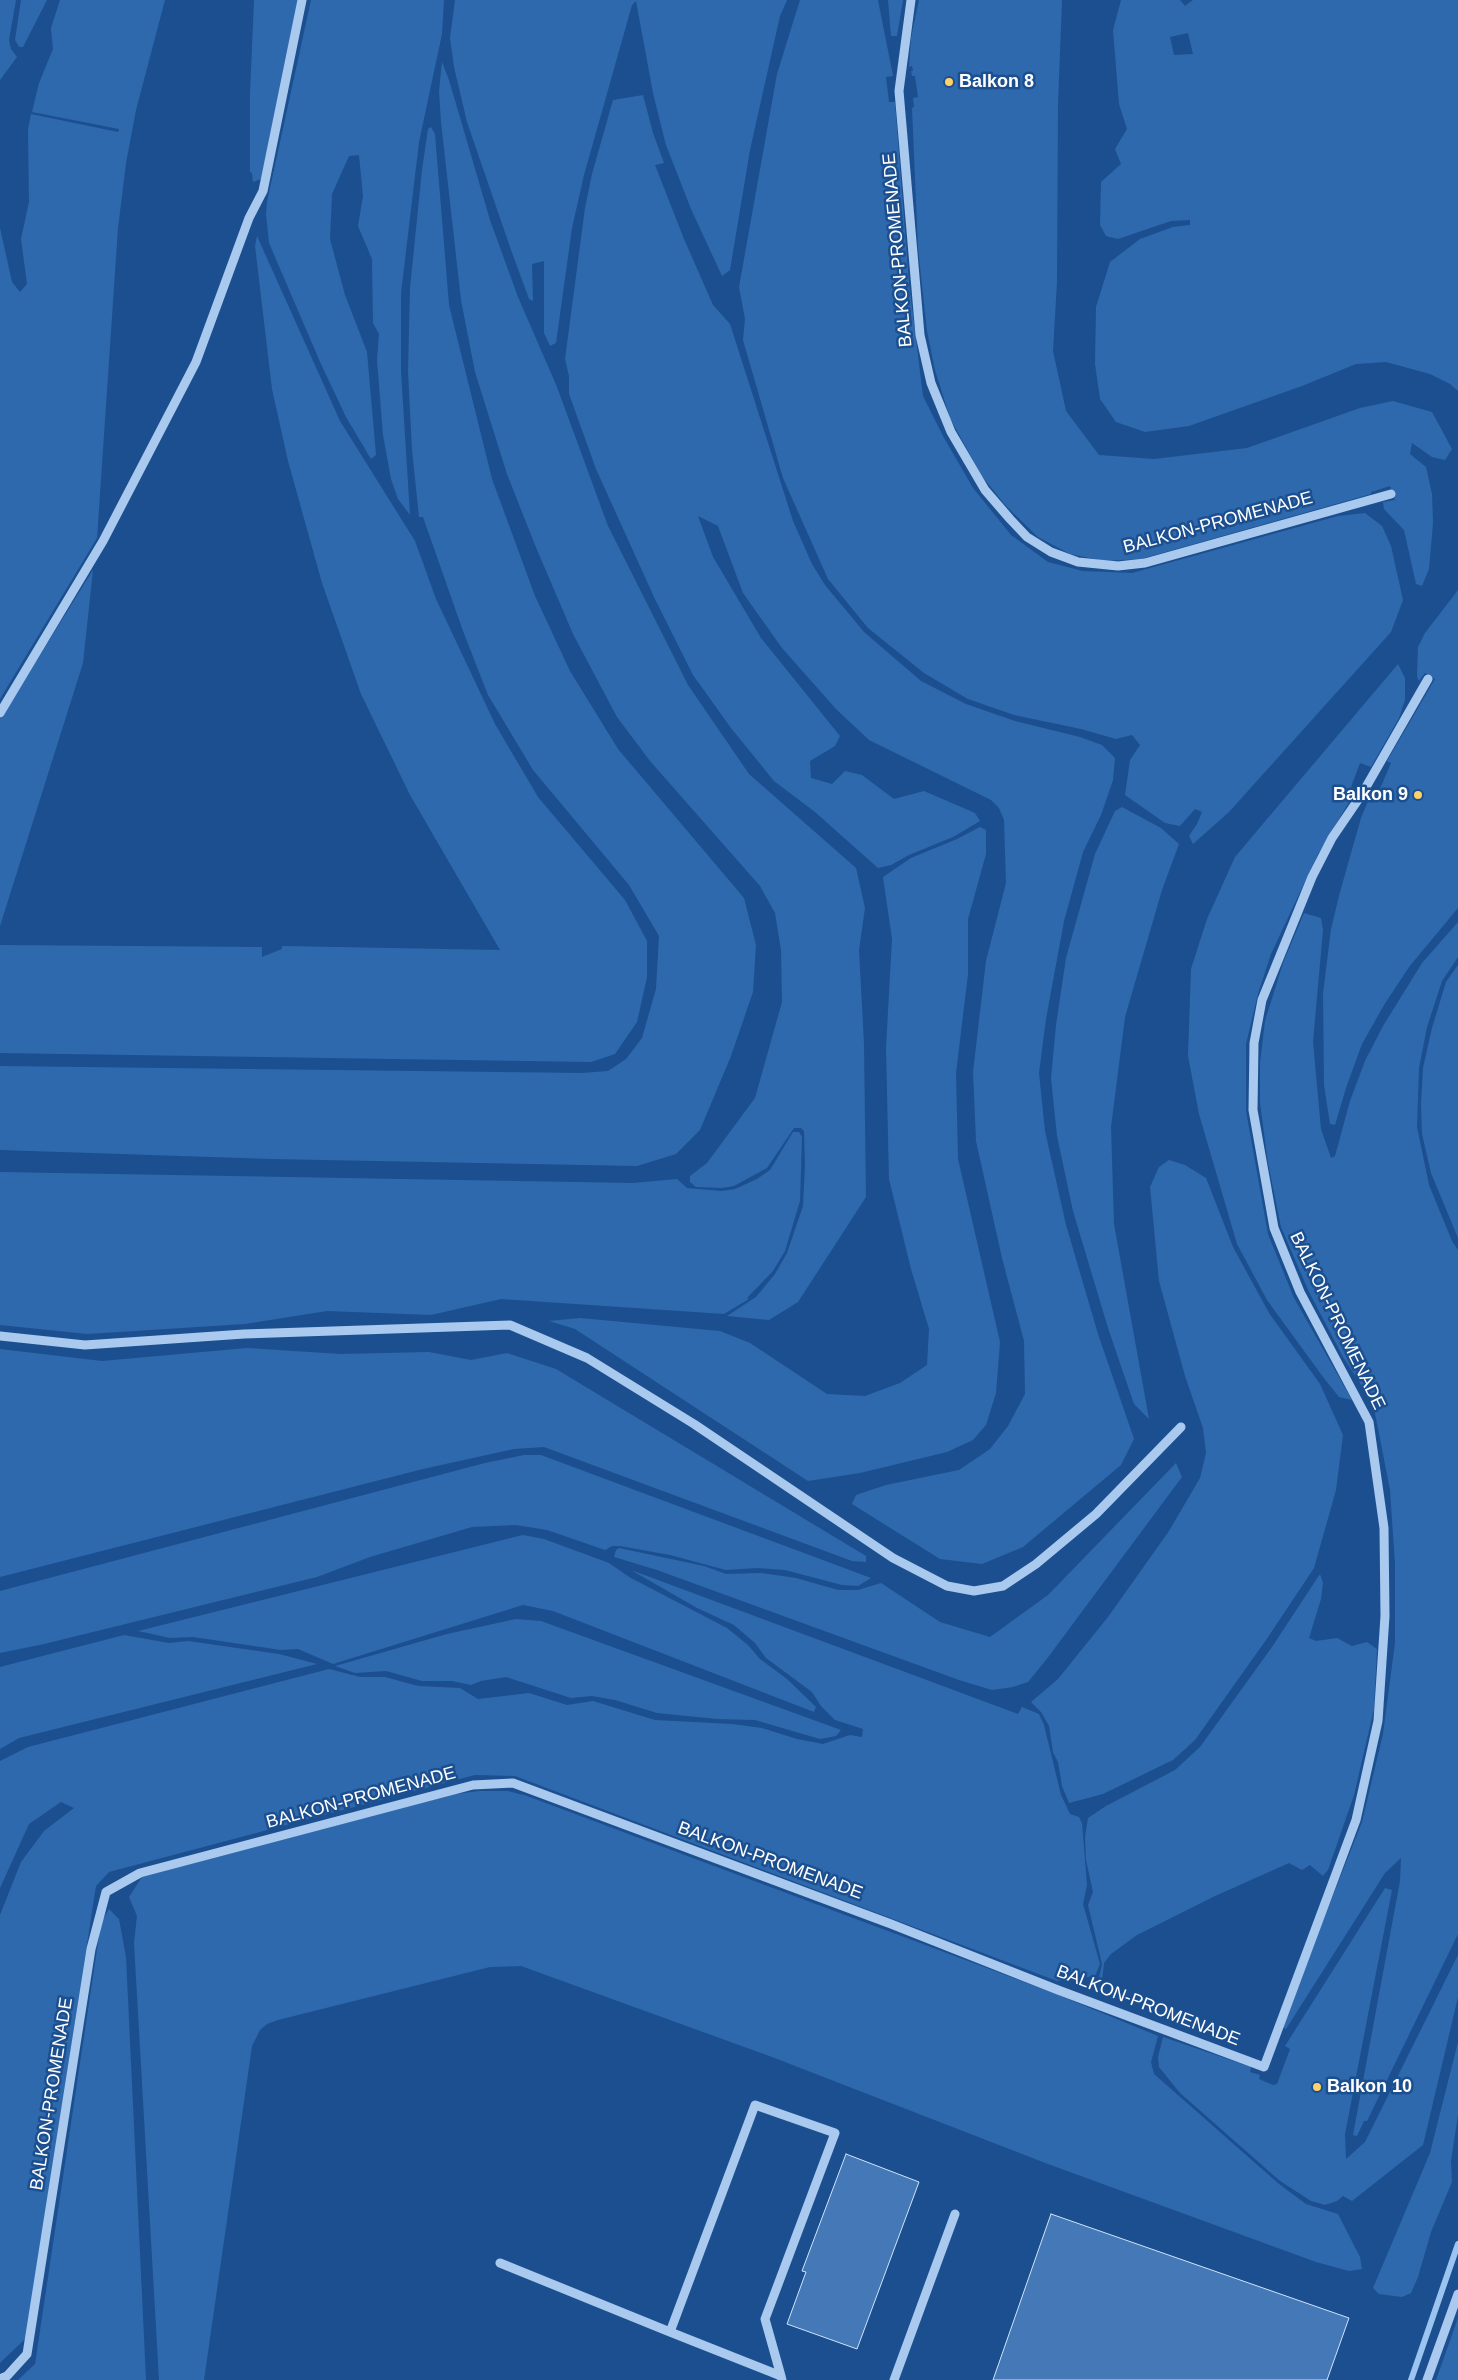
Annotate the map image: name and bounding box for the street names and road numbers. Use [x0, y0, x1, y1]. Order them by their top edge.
street label: BALKON-PROMENADE [879, 152, 917, 348]
street label: BALKON-PROMENADE [1121, 487, 1315, 559]
street label: BALKON-PROMENADE [1285, 1229, 1389, 1413]
street label: BALKON-PROMENADE [264, 1762, 458, 1834]
street label: BALKON-PROMENADE [675, 1817, 865, 1905]
street label: BALKON-PROMENADE [1053, 1961, 1243, 2051]
street label: BALKON-PROMENADE [26, 1996, 78, 2192]

